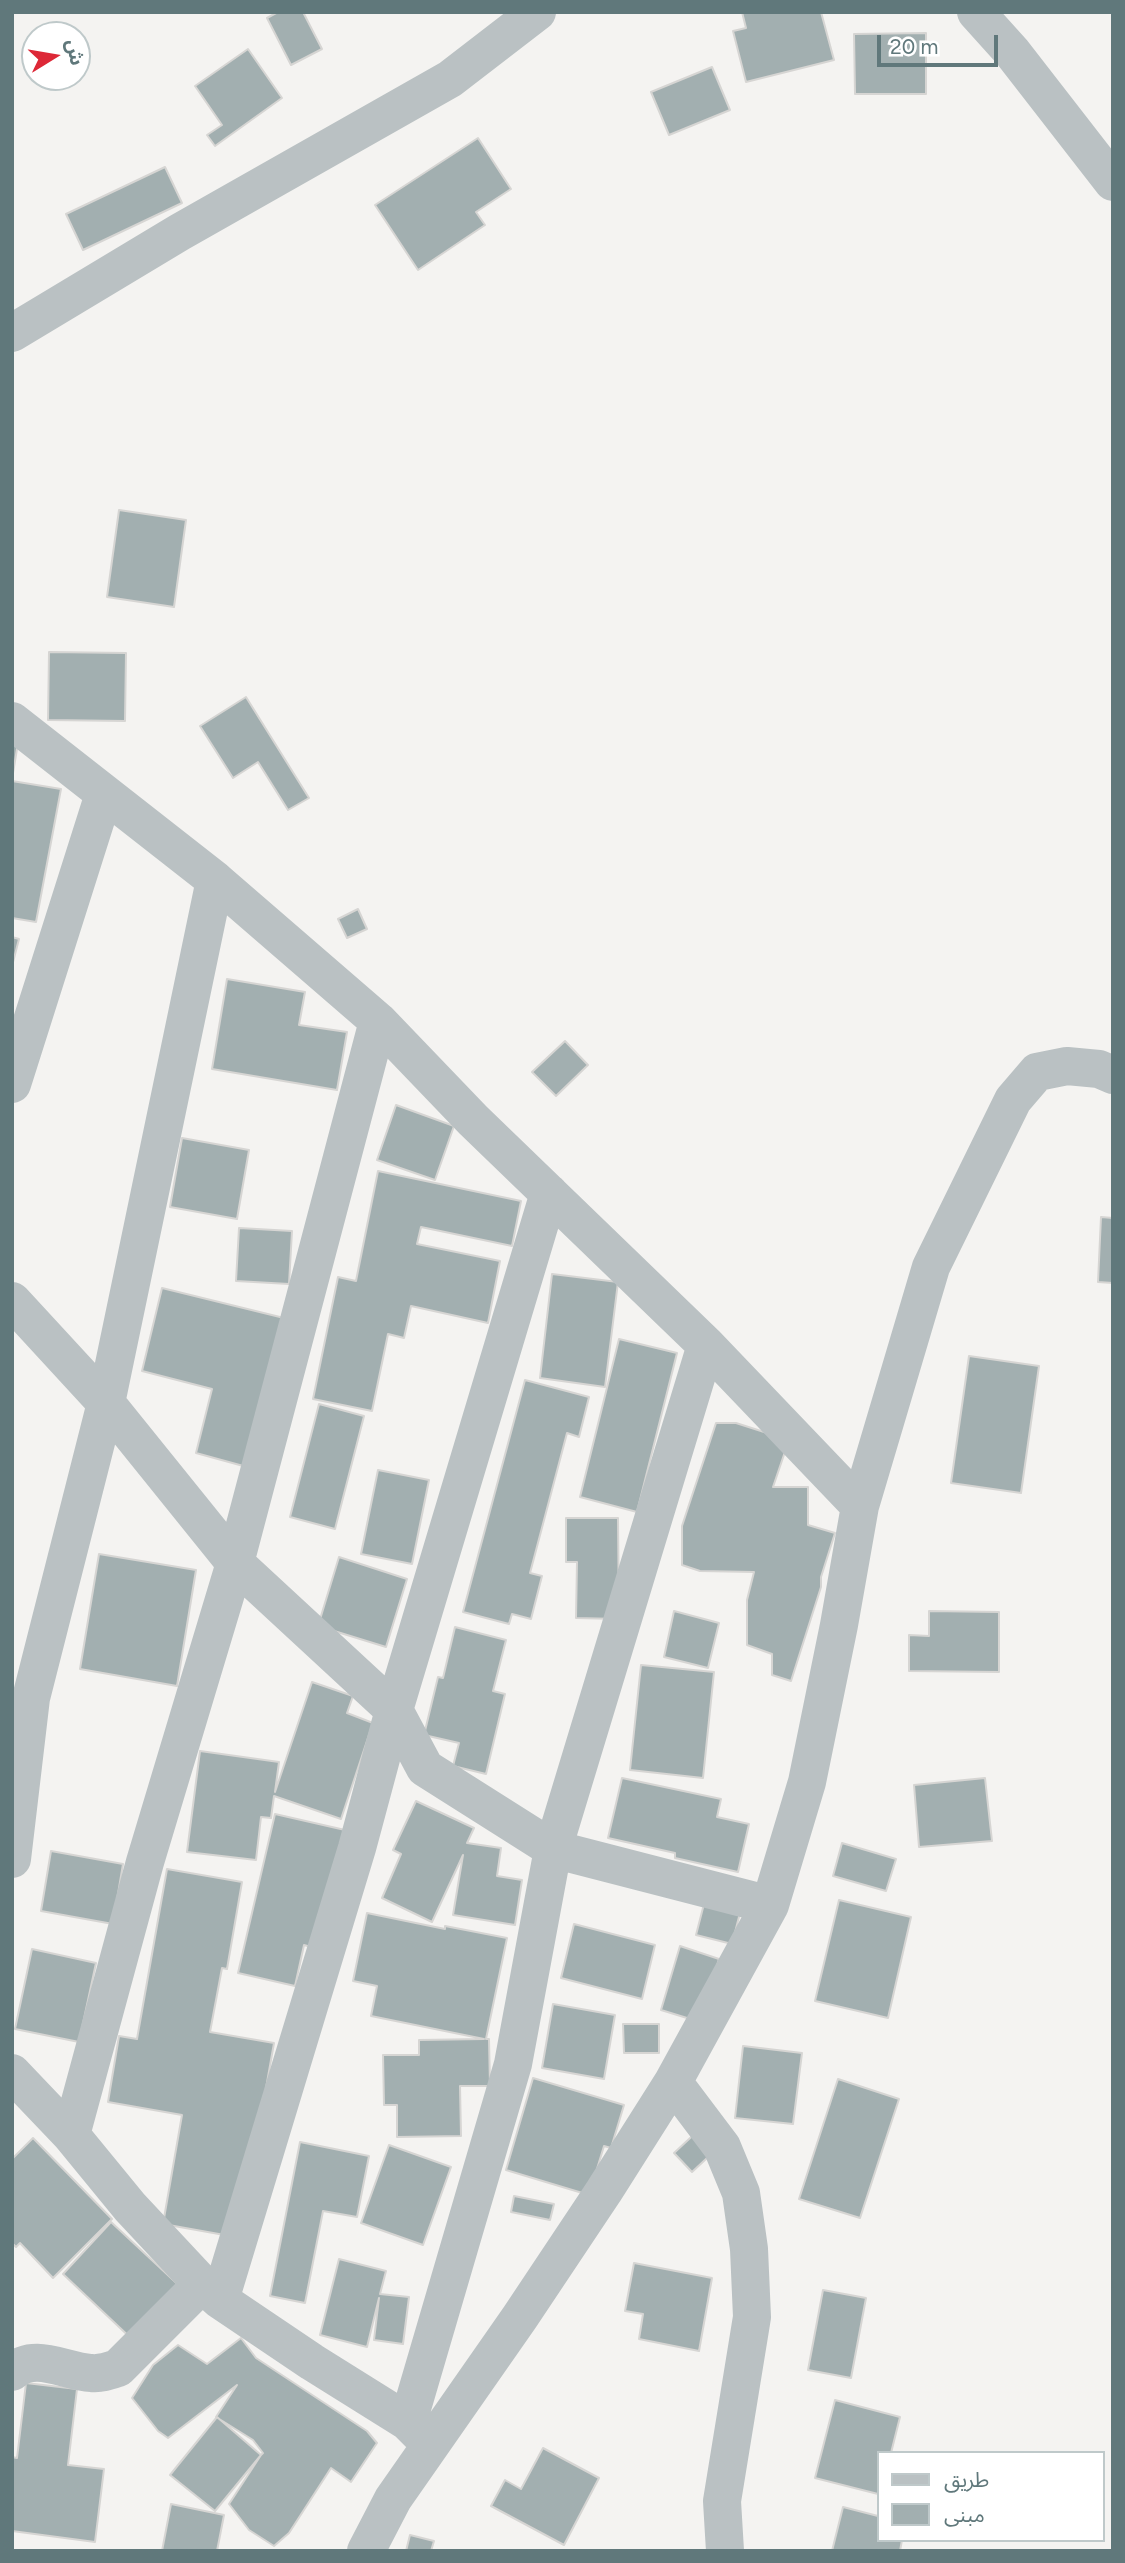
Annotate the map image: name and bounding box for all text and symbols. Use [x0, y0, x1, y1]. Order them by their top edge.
north arrow [21, 21, 91, 91]
scale bar [880, 21, 1001, 65]
text: 20 m [890, 34, 938, 59]
text: ش [61, 37, 89, 67]
legend [876, 2451, 1104, 2542]
text: طريق [944, 2467, 989, 2492]
text: مبنى [944, 2502, 985, 2527]

